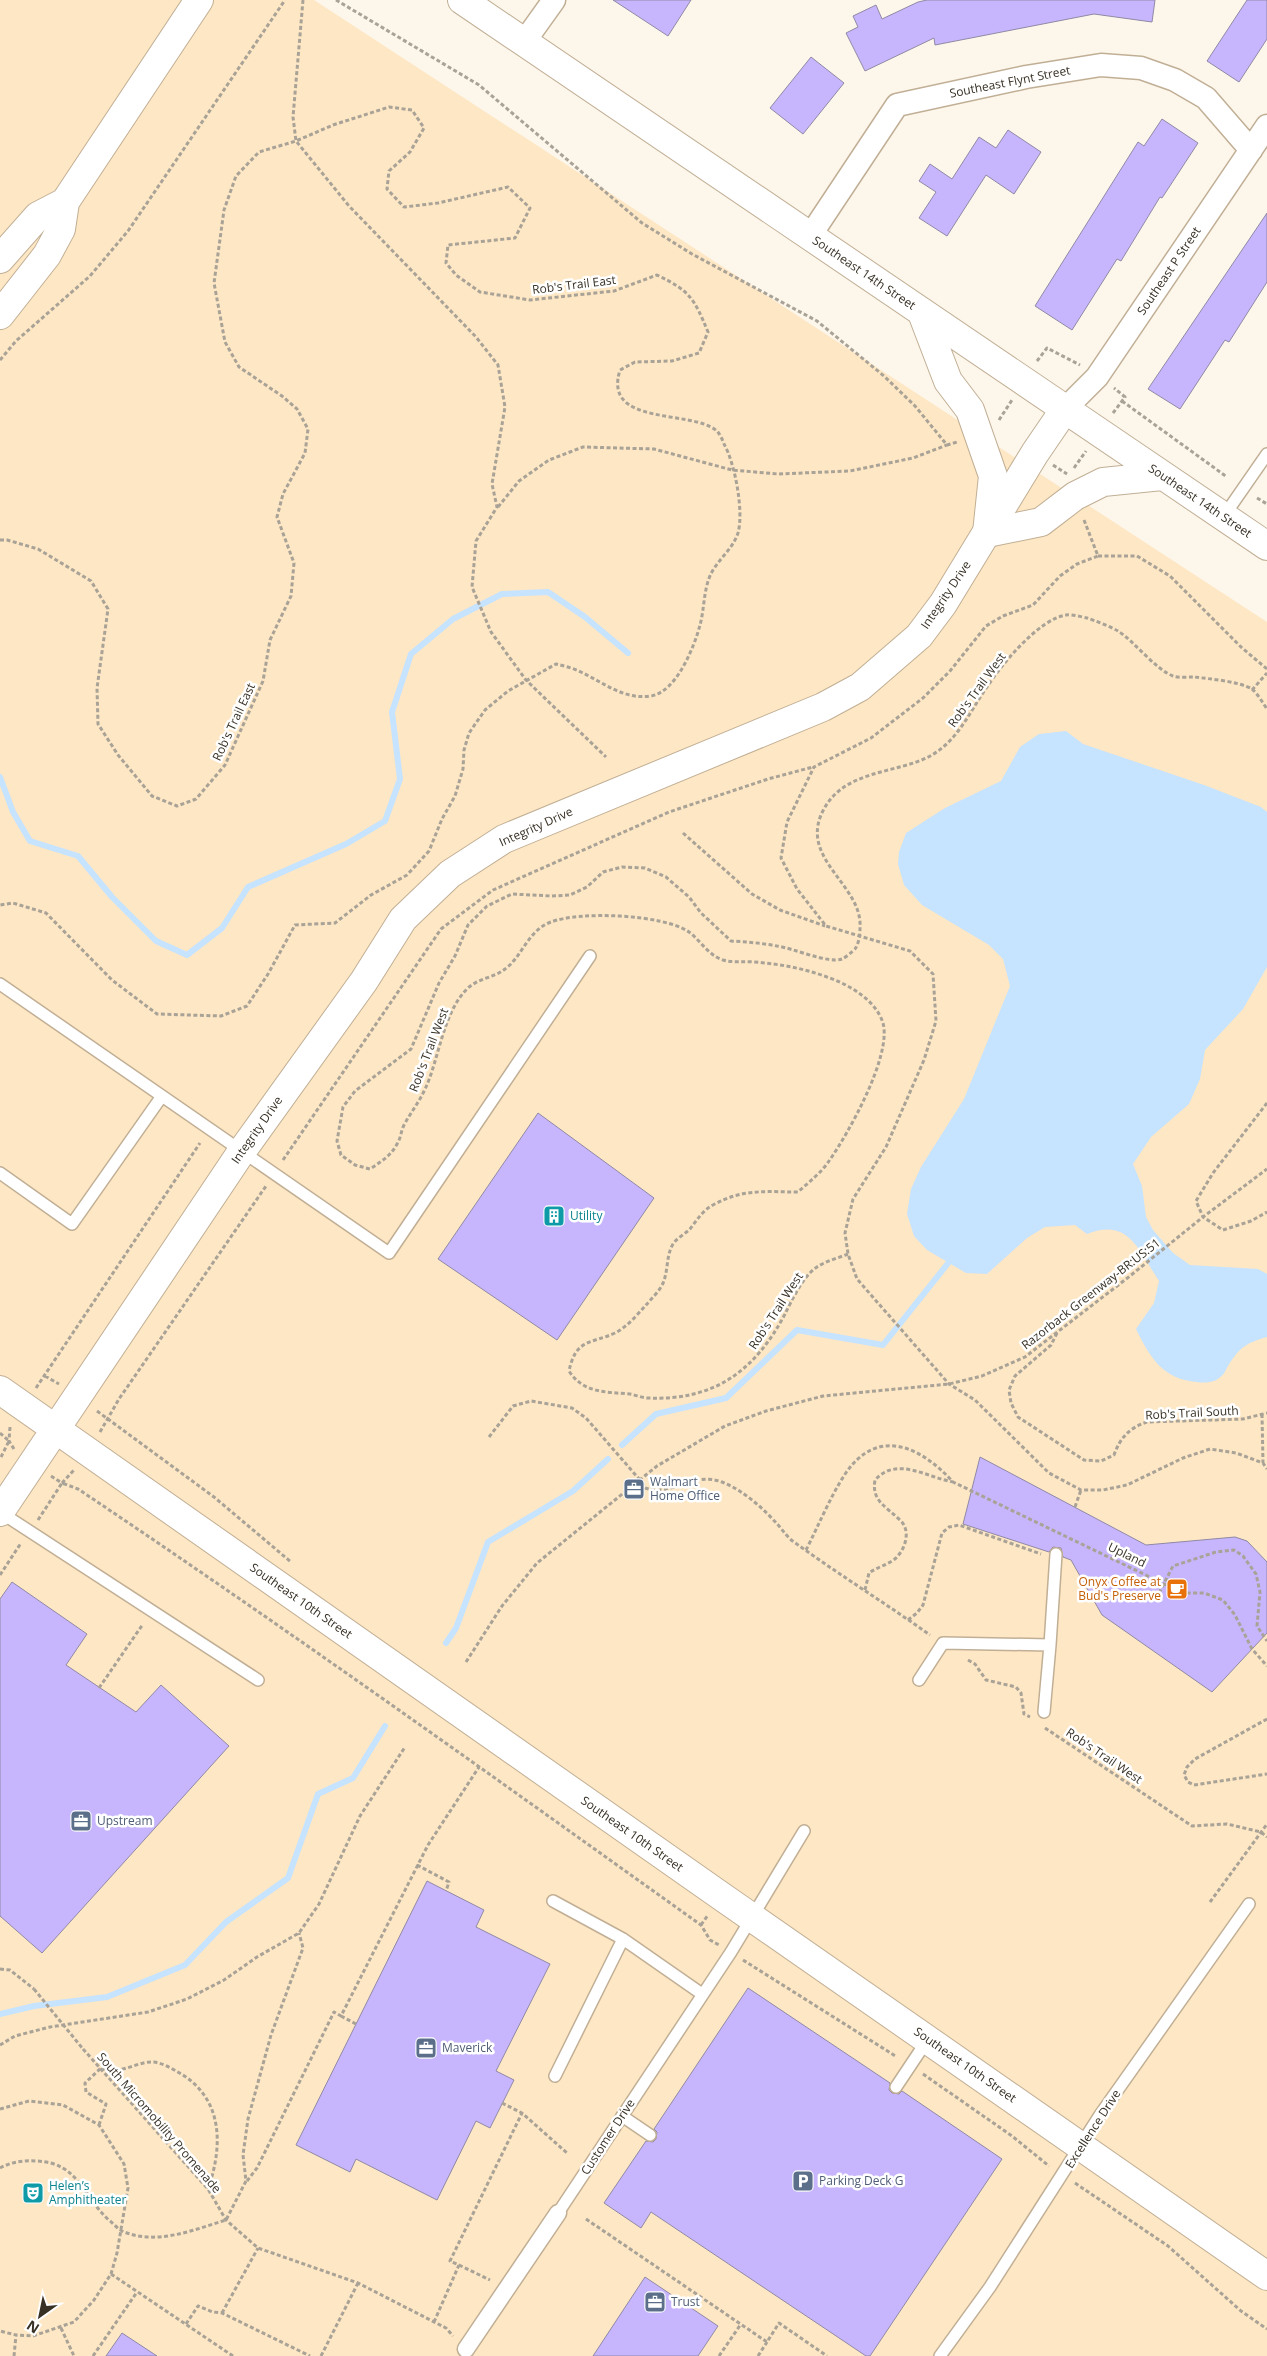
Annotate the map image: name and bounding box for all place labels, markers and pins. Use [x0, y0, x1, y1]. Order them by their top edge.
building icon: Utility [542, 1204, 566, 1228]
place label: Utility [570, 1207, 603, 1224]
place label: Walmart Home Office [650, 1473, 720, 1504]
office icon: Walmart Home Office [622, 1477, 646, 1501]
place label: Onyx Coffee at Bud's Preserve [1078, 1573, 1161, 1604]
cafe icon: Onyx Coffee at Bud's Preserve [1165, 1577, 1189, 1601]
office icon: Upstream [69, 1809, 93, 1833]
place label: Upstream [97, 1812, 153, 1829]
office icon: Maverick [414, 2036, 438, 2060]
place label: Maverick [442, 2039, 493, 2056]
parking icon: Parking Deck G [791, 2169, 815, 2193]
place label: Parking Deck G [819, 2172, 903, 2189]
place label: Helen’s Amphitheater [49, 2177, 126, 2208]
theatre icon: Helen’s Amphitheater [21, 2181, 45, 2205]
office icon: Trust [643, 2290, 667, 2314]
place label: Trust [671, 2293, 700, 2310]

